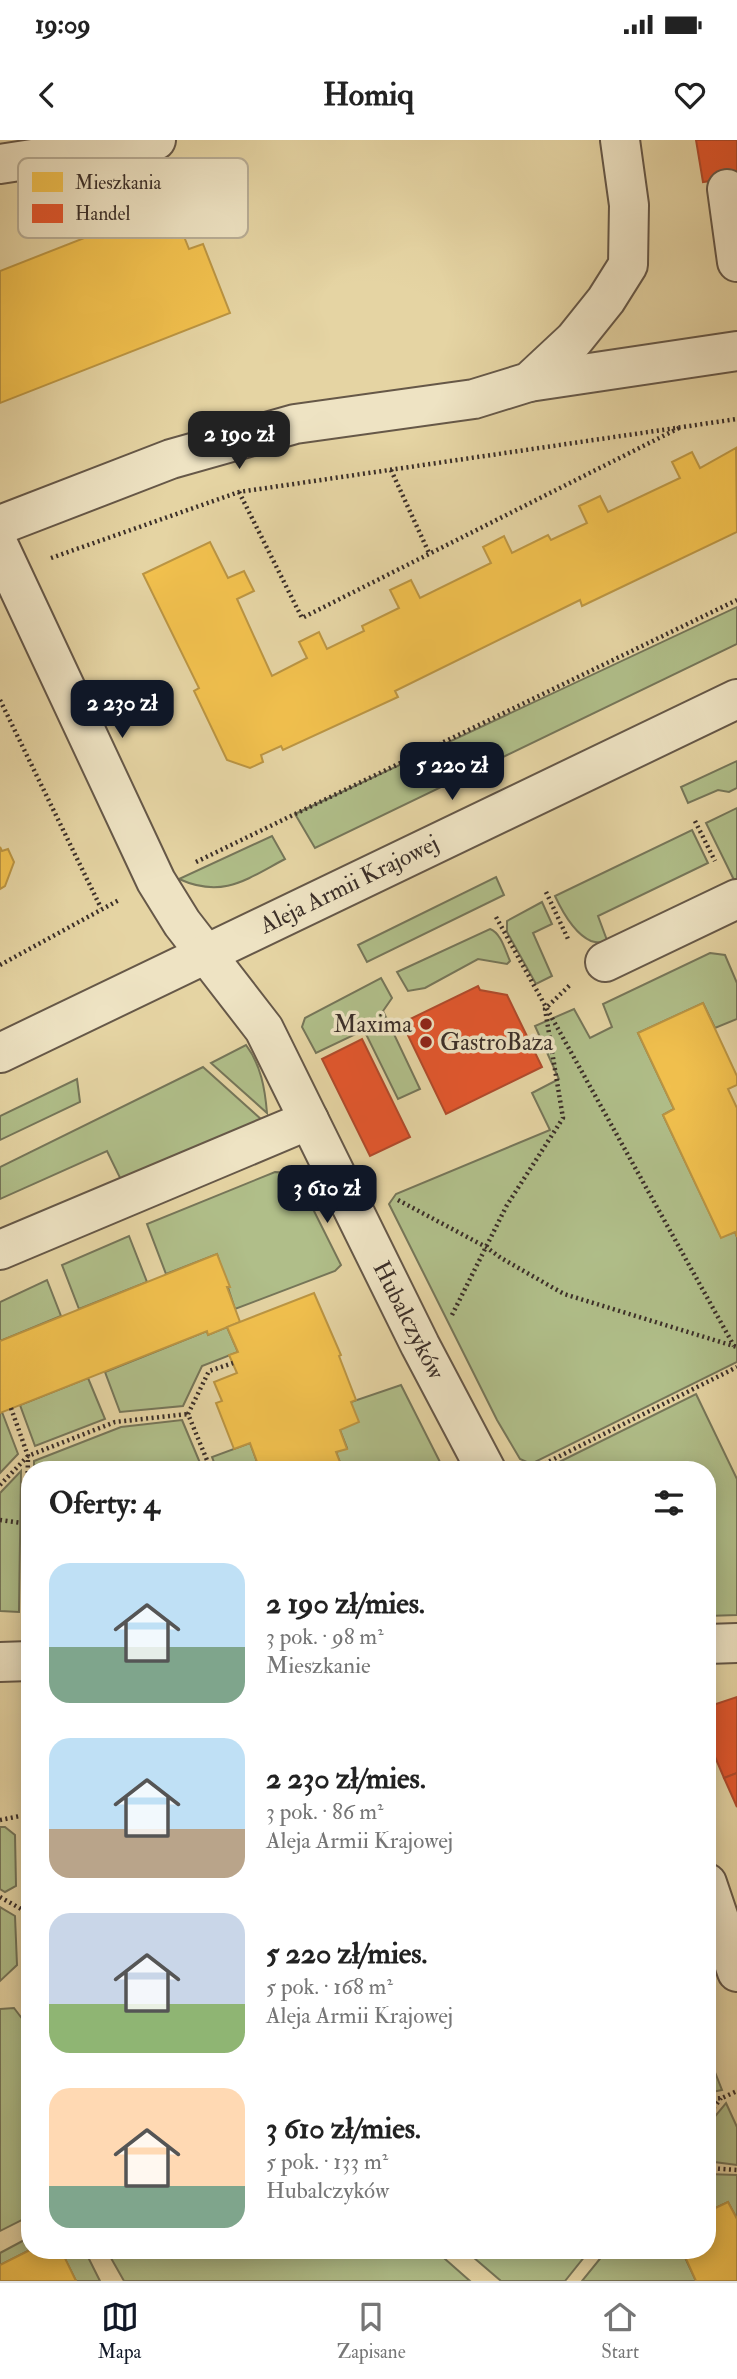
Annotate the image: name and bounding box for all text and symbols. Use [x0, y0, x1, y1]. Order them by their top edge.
text: 19:09 [35, 9, 91, 41]
text: Homiq [323, 75, 414, 115]
icon: back [28, 76, 66, 114]
icon: heart [671, 76, 709, 114]
legend [18, 158, 248, 238]
text: Mieszkania [75, 171, 162, 195]
text: Handel [75, 202, 130, 226]
pin: 2 190 zł [167, 412, 311, 471]
text: 2 190 zł [204, 419, 274, 448]
pin: 2 230 zł [50, 680, 194, 740]
text: 2 230 zł [87, 688, 157, 717]
pin: 5 220 zł [380, 742, 524, 802]
text: 5 220 zł [416, 750, 488, 779]
street label: Aleja Armii Krajowej [254, 828, 444, 942]
place label: Maxima [334, 1009, 413, 1040]
marker: Maxima [418, 1016, 434, 1032]
place label: GastroBaza [440, 1027, 554, 1058]
marker: GastroBaza [418, 1034, 434, 1050]
pin: 3 610 zł [255, 1166, 399, 1225]
text: 3 610 zł [294, 1173, 360, 1202]
street label: Hubalczyków [366, 1256, 452, 1386]
icon: filters [650, 1484, 688, 1522]
text: Oferty: 4 [49, 1485, 160, 1522]
text: 2 190 zł/mies. [266, 1585, 425, 1622]
icon: home [105, 1591, 189, 1675]
text: 3 pok. · 98 m² [266, 1622, 384, 1651]
text: Mieszkanie [266, 1651, 371, 1680]
text: 2 230 zł/mies. [266, 1760, 426, 1797]
icon: home [105, 1766, 189, 1850]
text: 3 pok. · 86 m² [266, 1797, 384, 1826]
text: Aleja Armii Krajowej [266, 1826, 453, 1855]
text: 5 220 zł/mies. [266, 1935, 427, 1972]
icon: home [105, 1941, 189, 2025]
text: 5 pok. · 168 m² [266, 1972, 393, 2001]
text: Aleja Armii Krajowej [266, 2001, 453, 2030]
text: 3 610 zł/mies. [266, 2110, 421, 2147]
icon: home [105, 2116, 189, 2200]
text: 5 pok. · 133 m² [266, 2147, 388, 2176]
text: Hubalczyków [266, 2176, 389, 2205]
tab: Mapa [98, 2298, 141, 2364]
tab: Zapisane [337, 2298, 406, 2364]
tab: Start [601, 2298, 639, 2364]

